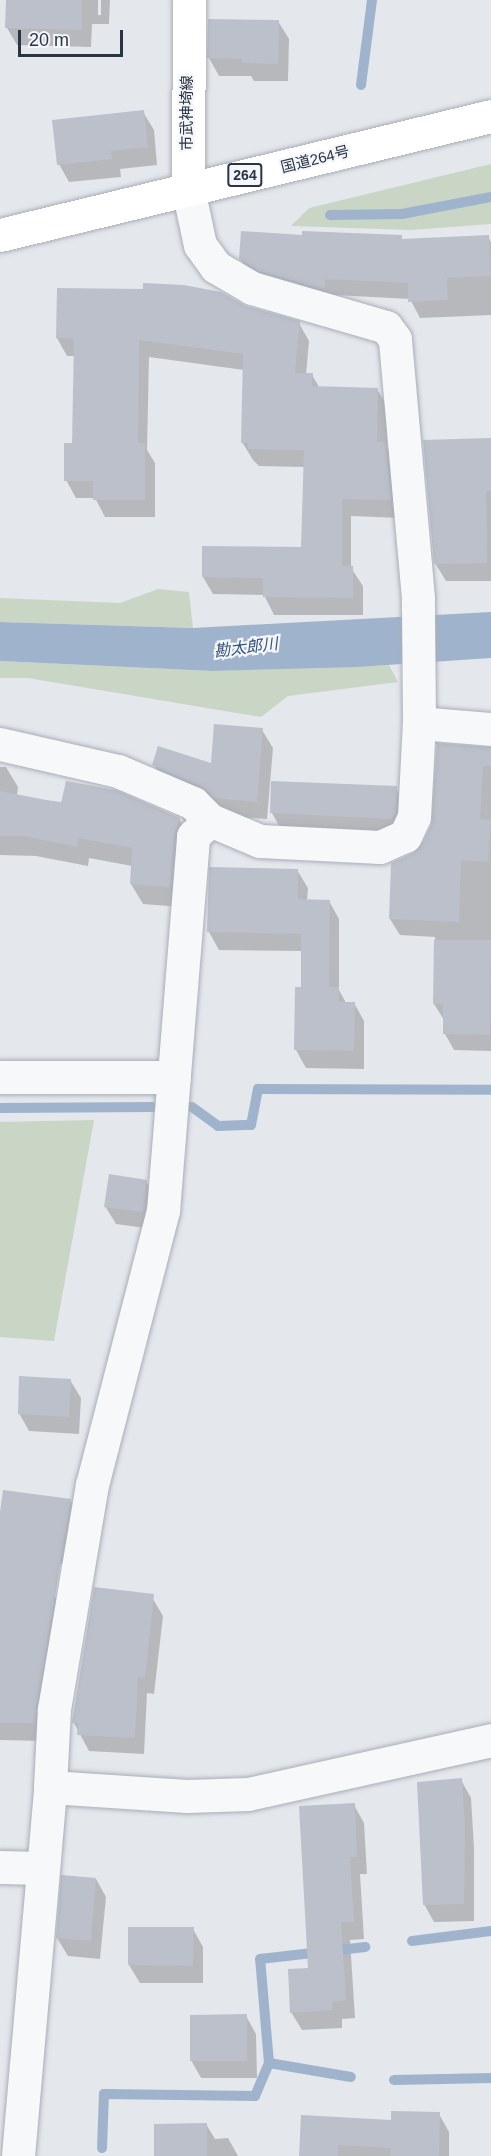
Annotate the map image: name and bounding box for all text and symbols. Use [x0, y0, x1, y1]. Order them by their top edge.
scale bar [21, 18, 126, 56]
text: 20 m [29, 30, 69, 50]
street label: 市武神埼線 [178, 76, 196, 150]
street label: 国道264号 [279, 142, 351, 176]
road number: 264 [227, 164, 263, 186]
water label: 勘太郎川 [213, 635, 279, 661]

